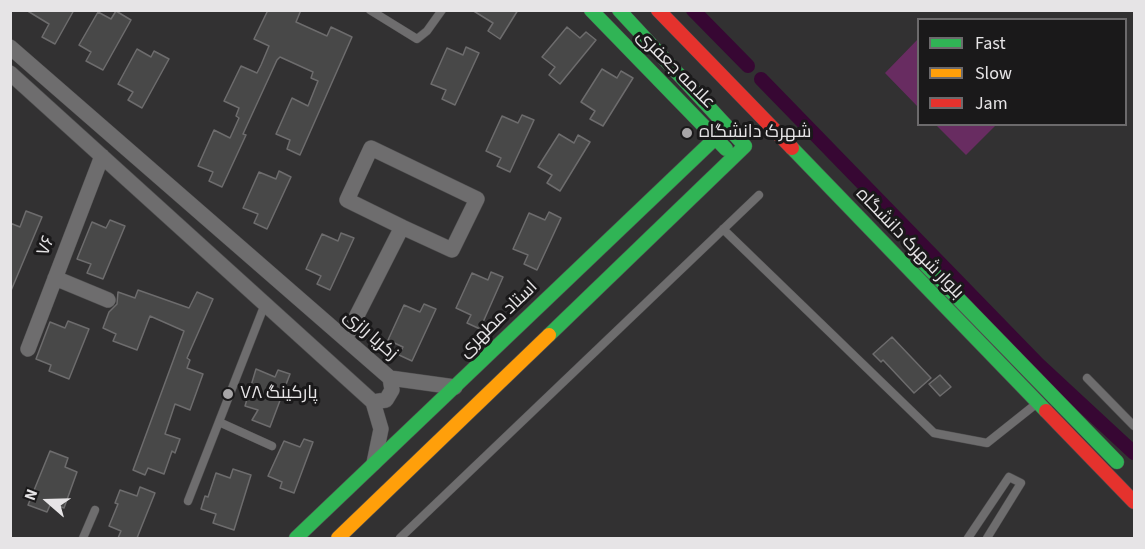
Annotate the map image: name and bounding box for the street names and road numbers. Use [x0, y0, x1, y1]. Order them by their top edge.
street label: علامه جعفری [631, 26, 719, 114]
street label: بلوار شهرک دانشگاه [850, 184, 968, 304]
street label: ۷۶ [33, 233, 61, 259]
street label: استاد مطهری [455, 277, 543, 363]
street label: زکریا رازی [338, 306, 402, 366]

